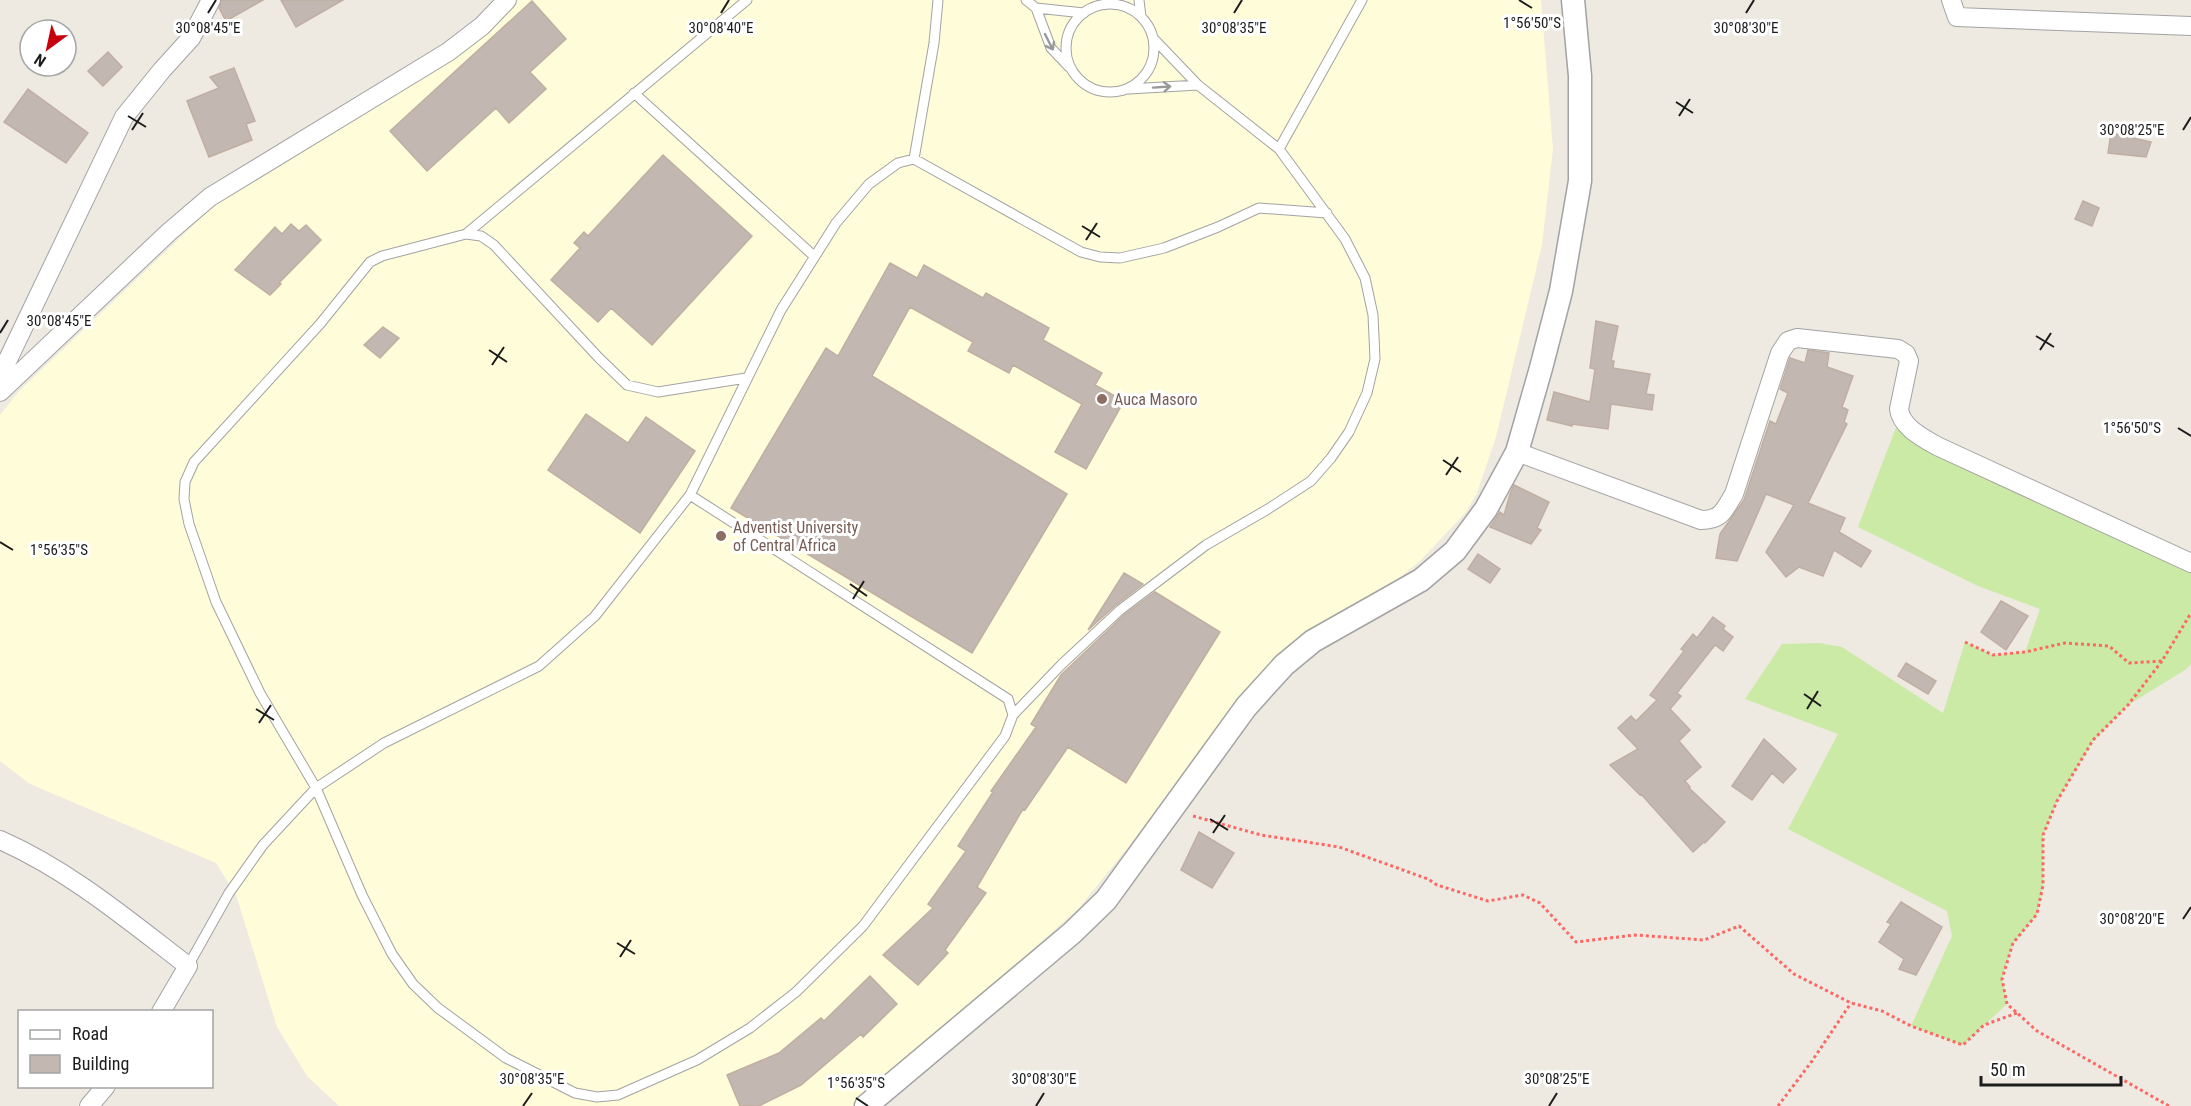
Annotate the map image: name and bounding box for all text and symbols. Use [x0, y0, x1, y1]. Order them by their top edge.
text: 1°56'50"S [1503, 14, 1561, 32]
north arrow [18, 18, 78, 78]
text: 30°08'45"E [176, 19, 240, 37]
text: 30°08'40"E [689, 19, 753, 37]
text: 30°08'35"E [1202, 19, 1266, 37]
text: 30°08'30"E [1714, 19, 1778, 37]
one-way arrow [1043, 33, 1055, 50]
text: N [31, 50, 49, 71]
one-way arrow [1152, 82, 1172, 93]
text: 30°08'25"E [2100, 121, 2164, 139]
text: 30°08'45"E [27, 312, 91, 330]
place label: Auca Masoro [1114, 390, 1197, 409]
marker: Auca Masoro [1095, 392, 1109, 406]
text: 1°56'50"S [2103, 419, 2161, 437]
place label: Adventist University of Central Africa [733, 518, 858, 555]
marker: Adventist University of Central Africa [714, 529, 728, 543]
text: 1°56'35"S [30, 541, 88, 559]
text: 30°08'20"E [2100, 910, 2164, 928]
legend [18, 1010, 213, 1088]
text: Road [72, 1023, 108, 1044]
scale bar [1981, 1049, 2120, 1087]
text: Building [72, 1053, 129, 1074]
text: 50 m [1990, 1059, 2025, 1080]
text: 30°08'35"E [500, 1070, 564, 1088]
text: 30°08'30"E [1012, 1070, 1076, 1088]
text: 30°08'25"E [1525, 1070, 1589, 1088]
text: 1°56'35"S [827, 1074, 885, 1092]

